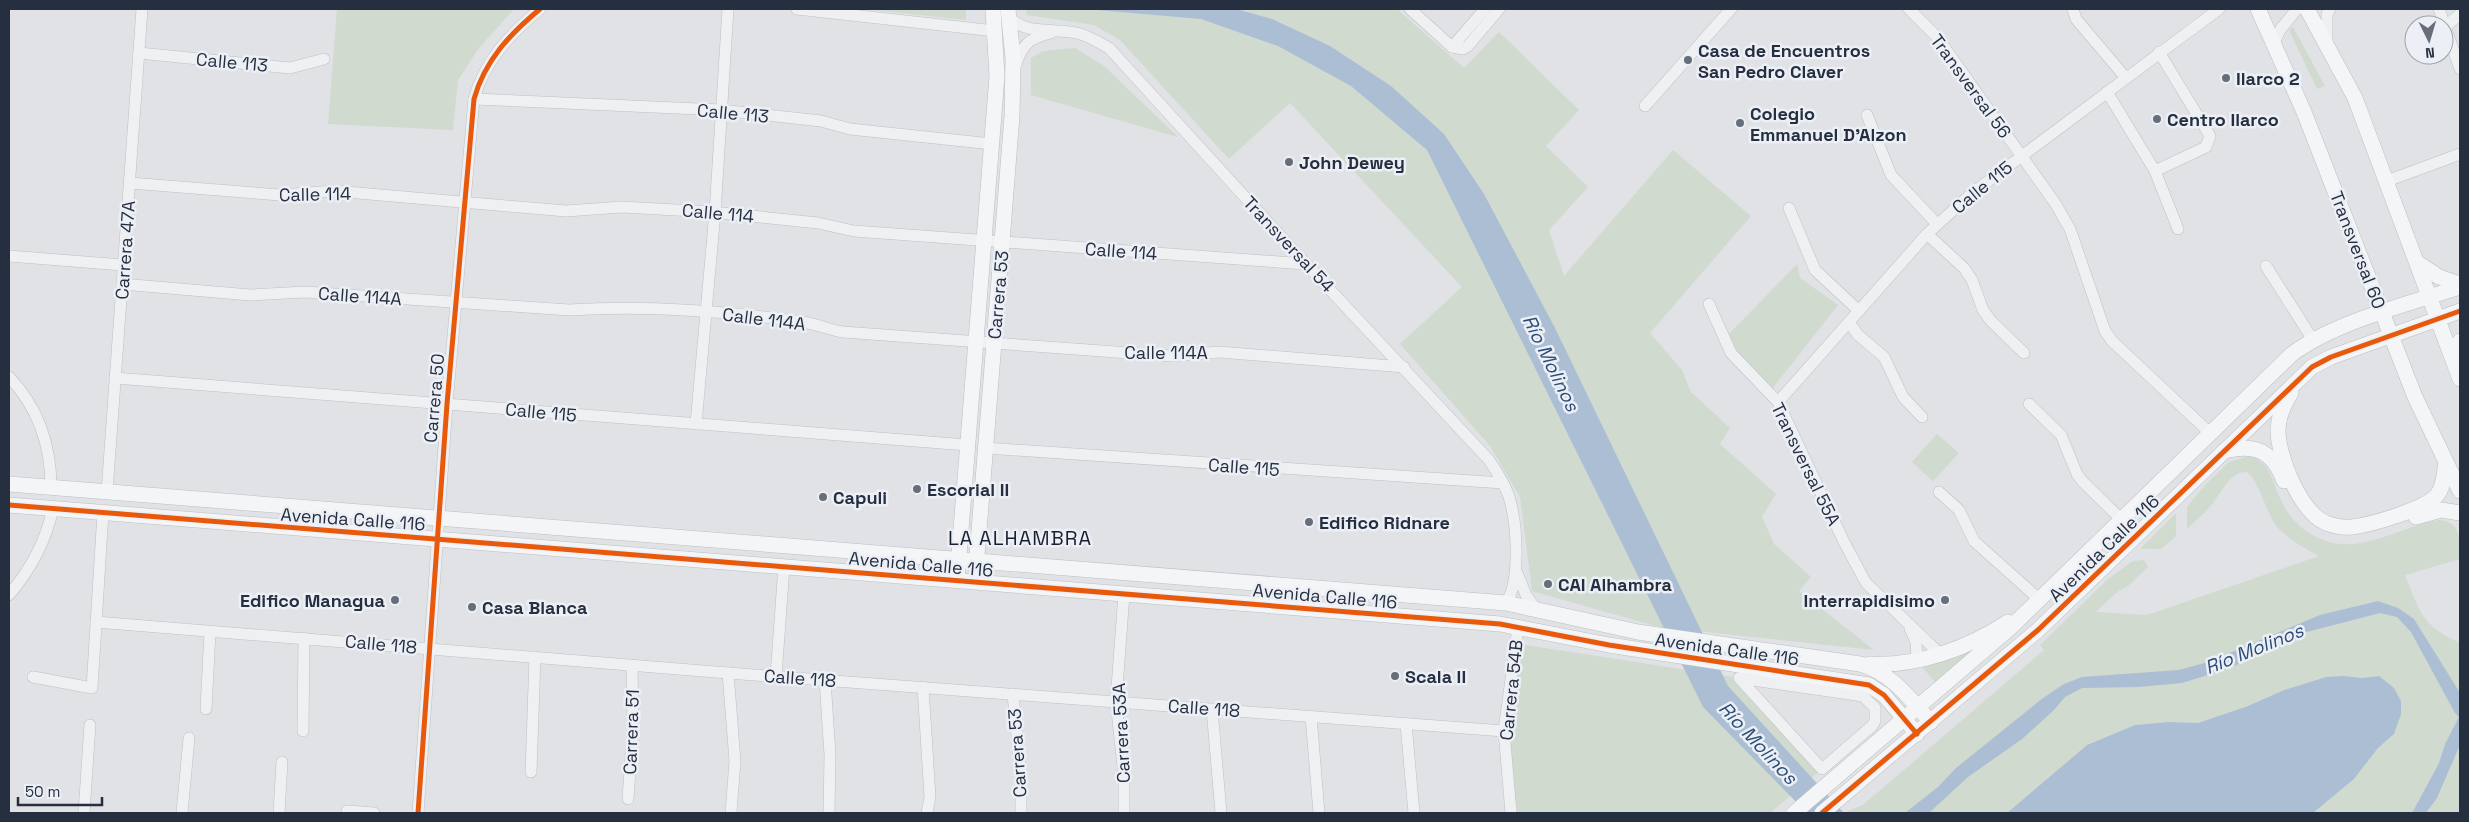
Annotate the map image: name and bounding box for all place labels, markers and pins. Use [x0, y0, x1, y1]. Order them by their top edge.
place label: Casa de Encuentros San Pedro Claver [1698, 39, 1870, 83]
marker: Casa de Encuentros San Pedro Claver [1682, 54, 1694, 66]
place label: Ilarco 2 [2236, 67, 2300, 90]
marker: Ilarco 2 [2220, 72, 2232, 84]
place label: Colegio Emmanuel D'Alzon [1750, 102, 1907, 146]
place label: Centro Ilarco [2167, 108, 2279, 131]
marker: Centro Ilarco [2151, 113, 2163, 125]
marker: Colegio Emmanuel D'Alzon [1734, 117, 1746, 129]
place label: John Dewey [1299, 151, 1405, 174]
marker: John Dewey [1283, 156, 1295, 168]
place label: Escorial II [927, 478, 1009, 501]
marker: Escorial II [911, 483, 923, 495]
place label: Capuli [833, 486, 887, 509]
marker: Capuli [817, 491, 829, 503]
place label: Edifico Ridnare [1319, 511, 1450, 534]
marker: Edifico Ridnare [1303, 516, 1315, 528]
place label: CAI Alhambra [1558, 573, 1672, 596]
marker: CAI Alhambra [1542, 578, 1554, 590]
place label: Edifico Managua [240, 589, 386, 612]
place label: Interrapidisimo [1804, 589, 1935, 612]
marker: Edifico Managua [389, 594, 401, 606]
marker: Interrapidisimo [1939, 594, 1951, 606]
place label: Casa Blanca [482, 596, 588, 619]
marker: Casa Blanca [466, 601, 478, 613]
place label: Scala II [1405, 665, 1466, 688]
marker: Scala II [1389, 670, 1401, 682]

